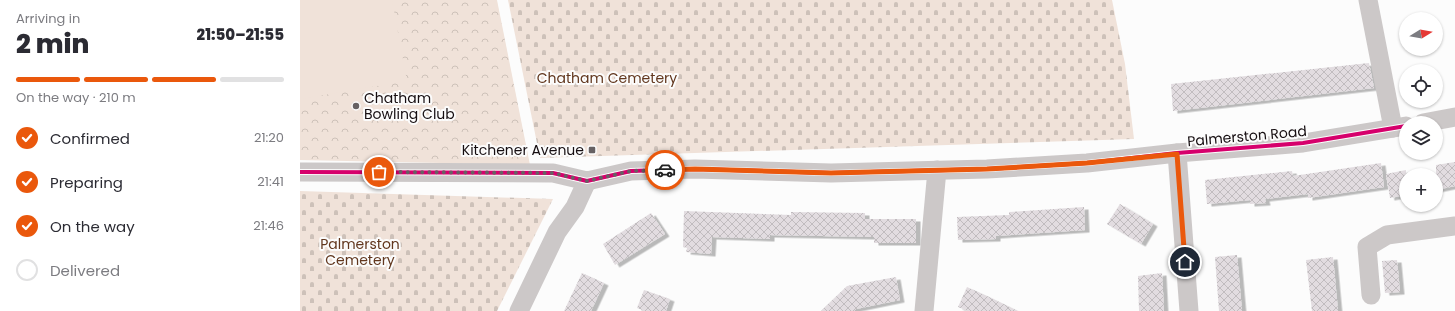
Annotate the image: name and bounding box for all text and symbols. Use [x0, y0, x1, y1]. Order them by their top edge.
text: Arriving in [16, 9, 80, 28]
north arrow [1399, 12, 1443, 56]
map controls [1399, 12, 1443, 212]
text: 21:50–21:55 [197, 24, 284, 45]
text: 2 min [16, 26, 89, 62]
button: locate [1399, 64, 1443, 108]
park label: Chatham Cemetery [537, 68, 677, 88]
text: On the way · 210 m [16, 88, 136, 107]
place label: Chatham Bowling Club [364, 88, 455, 124]
marker: Chatham Bowling Club [351, 101, 361, 111]
button: layers [1399, 116, 1443, 160]
street label: Palmerston Road [1186, 121, 1308, 151]
icon: check [16, 127, 38, 149]
text: Confirmed [50, 128, 130, 149]
text: 21:20 [254, 128, 284, 147]
place label: Kitchener Avenue [462, 140, 584, 160]
marker: Kitchener Avenue [587, 145, 597, 155]
courier [645, 150, 685, 190]
pin [362, 155, 396, 189]
icon: car [654, 159, 676, 181]
icon: bag [368, 161, 390, 183]
button: + [1399, 168, 1443, 212]
icon: check [16, 171, 38, 193]
text: Preparing [50, 172, 123, 193]
text: 21:41 [257, 172, 284, 191]
icon: check [16, 215, 38, 237]
text: On the way [50, 216, 135, 237]
text: 21:46 [253, 216, 284, 235]
park label: Palmerston Cemetery [320, 234, 400, 270]
pin [1168, 245, 1202, 279]
icon: home [1174, 251, 1196, 273]
text: Delivered [50, 260, 120, 281]

